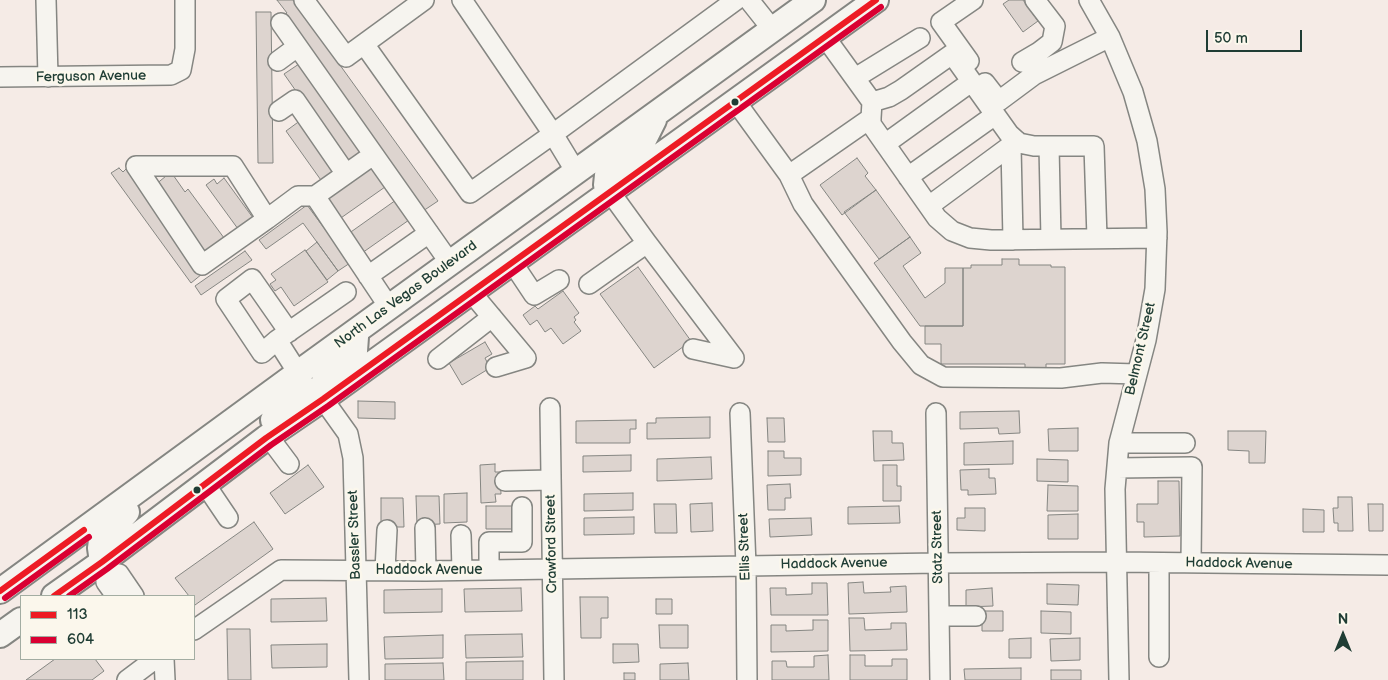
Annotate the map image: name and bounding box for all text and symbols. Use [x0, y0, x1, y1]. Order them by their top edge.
scale bar [1208, 20, 1304, 52]
text: 50 m [1214, 29, 1248, 48]
street label: Ferguson Avenue [36, 68, 146, 86]
unlabelled marker [730, 97, 740, 107]
street label: North Las Vegas Boulevard [331, 238, 481, 352]
street label: Belmont Street [1122, 301, 1160, 397]
unlabelled marker [192, 485, 202, 495]
street label: Bassler Street [345, 490, 365, 580]
street label: Crawford Street [543, 494, 561, 594]
street label: Statz Street [929, 510, 947, 584]
street label: Ellis Street [735, 513, 755, 581]
street label: Haddock Avenue [780, 555, 888, 573]
street label: Haddock Avenue [1185, 555, 1293, 573]
street label: Haddock Avenue [375, 562, 483, 578]
legend [20, 595, 195, 660]
text: 113 [67, 605, 88, 624]
north arrow [1318, 610, 1368, 660]
text: N [1338, 611, 1348, 628]
text: 604 [67, 630, 94, 649]

